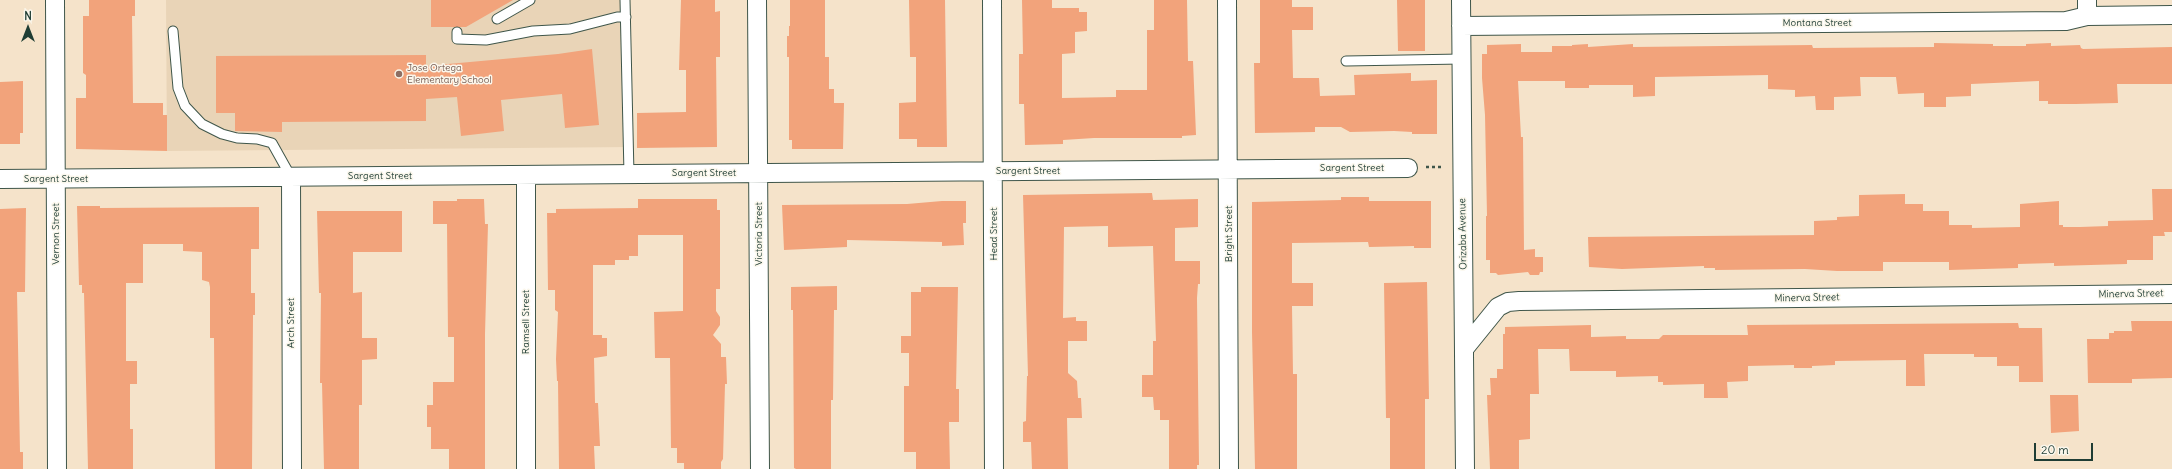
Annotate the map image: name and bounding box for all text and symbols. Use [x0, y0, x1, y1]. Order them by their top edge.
north arrow [8, 8, 48, 48]
text: N [24, 9, 32, 23]
street label: Montana Street [1783, 17, 1851, 29]
place label: Jose Ortega Elementary School [407, 62, 491, 86]
marker: Jose Ortega Elementary School [394, 69, 404, 79]
street label: Sargent Street [1320, 162, 1384, 174]
street label: Sargent Street [996, 165, 1060, 177]
street label: Sargent Street [672, 167, 736, 179]
street label: Sargent Street [348, 170, 412, 182]
street label: Sargent Street [24, 173, 88, 185]
street label: Orizaba Avenue [1456, 198, 1470, 270]
street label: Victoria Street [753, 202, 765, 266]
street label: Vernon Street [50, 203, 62, 265]
street label: Bright Street [1223, 206, 1235, 262]
street label: Head Street [988, 207, 1000, 261]
street label: Minerva Street [2098, 287, 2164, 301]
street label: Ramsell Street [520, 290, 532, 354]
street label: Minerva Street [1774, 291, 1840, 305]
street label: Arch Street [285, 298, 297, 348]
scale bar [2036, 435, 2095, 461]
text: 20 m [2041, 442, 2069, 457]

